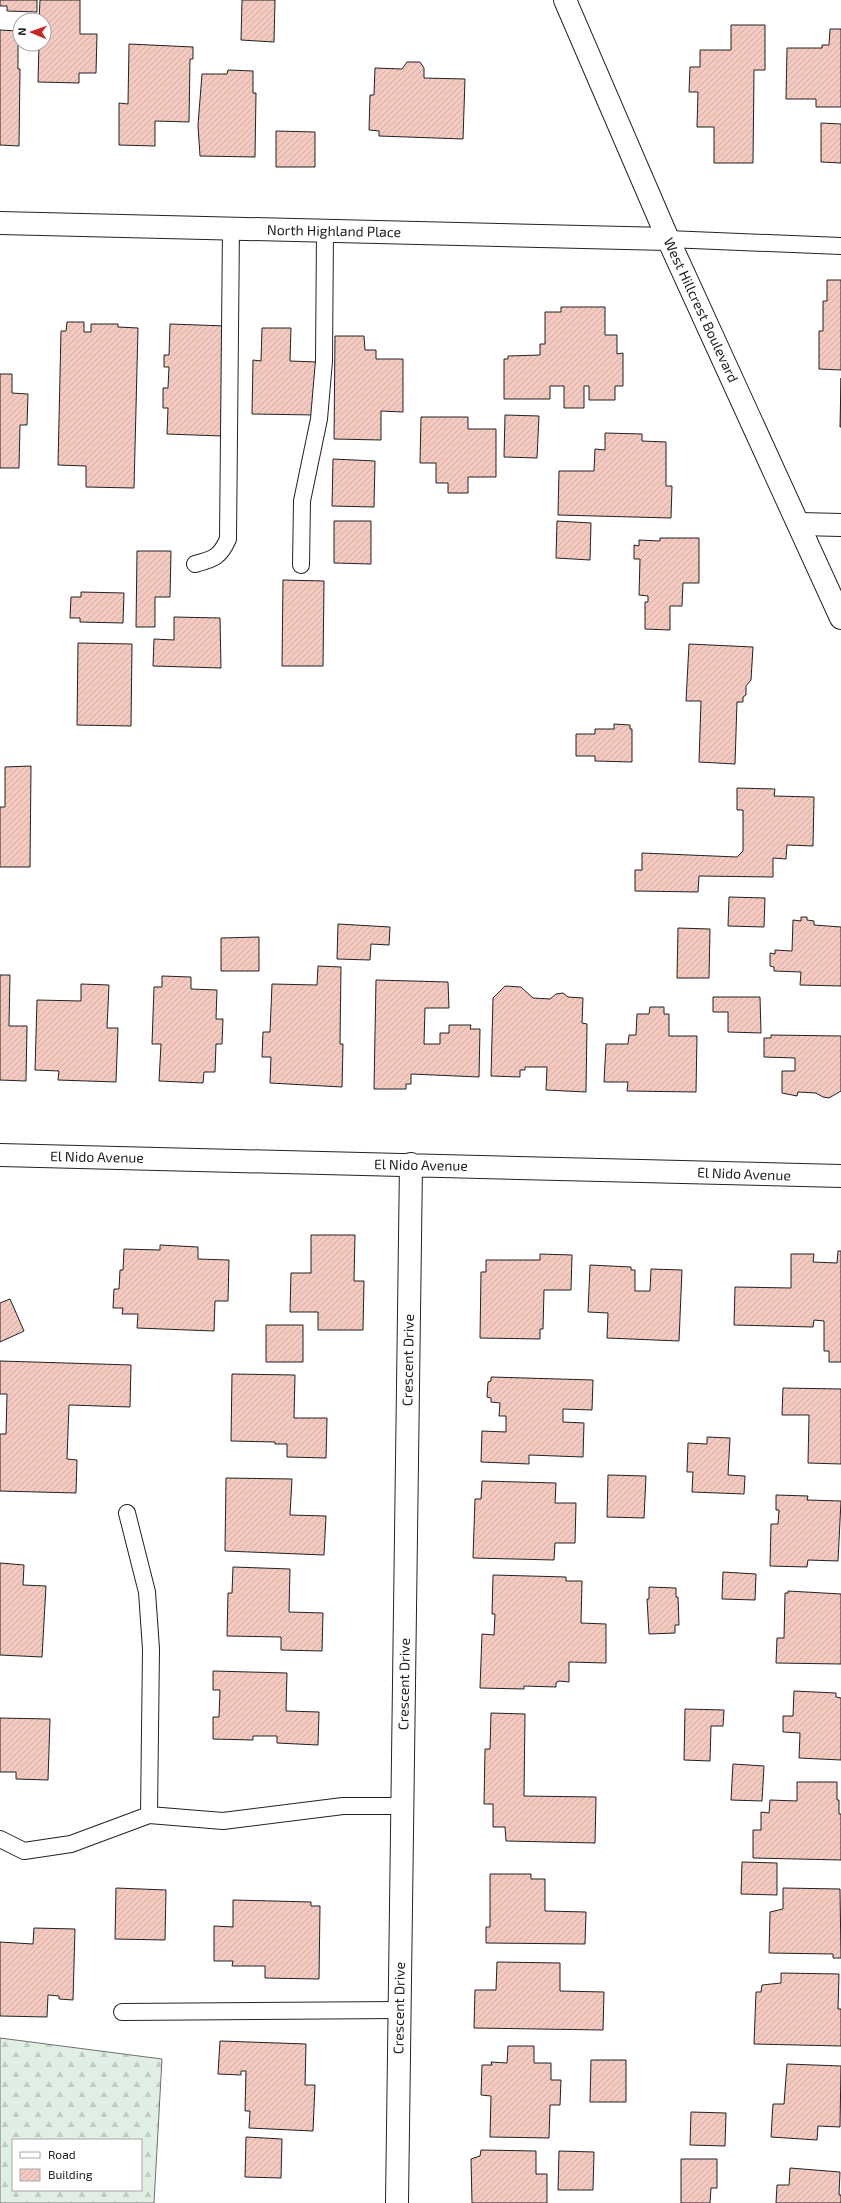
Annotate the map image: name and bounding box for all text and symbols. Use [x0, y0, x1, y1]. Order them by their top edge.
north arrow [12, 12, 52, 52]
text: N [15, 27, 28, 36]
street label: North Highland Place [267, 221, 401, 240]
street label: West Hillcrest Boulevard [660, 235, 742, 385]
street label: El Nido Avenue [50, 1147, 144, 1166]
street label: El Nido Avenue [374, 1155, 468, 1174]
street label: El Nido Avenue [697, 1163, 791, 1184]
street label: Crescent Drive [398, 1314, 417, 1406]
street label: Crescent Drive [394, 1638, 413, 1730]
street label: Crescent Drive [389, 1962, 408, 2054]
legend [12, 2139, 142, 2191]
text: Road [48, 2147, 76, 2161]
text: Building [48, 2167, 93, 2181]

